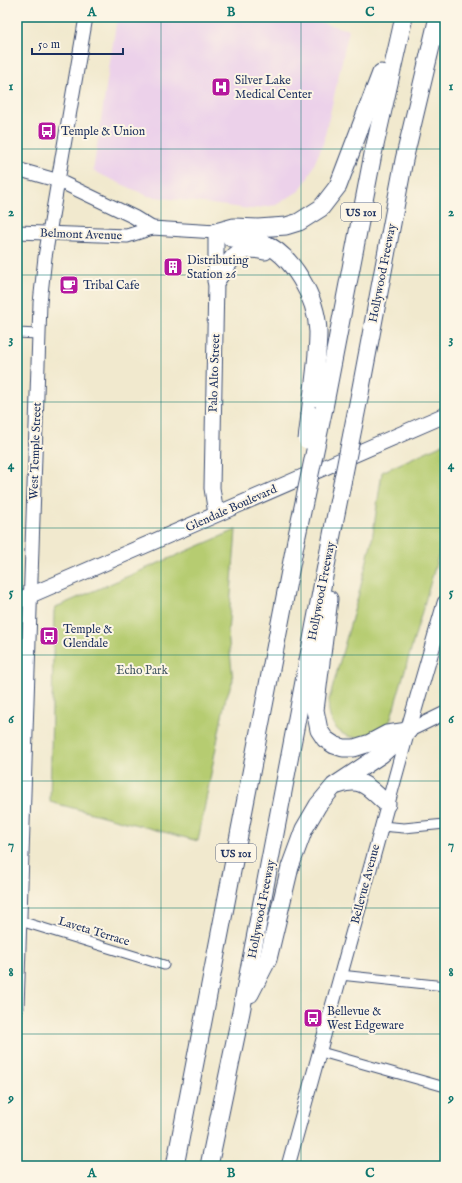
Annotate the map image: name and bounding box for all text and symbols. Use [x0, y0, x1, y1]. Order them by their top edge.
text: A [87, 4, 98, 21]
text: B [227, 4, 236, 21]
text: C [365, 4, 375, 21]
scale bar [32, 30, 123, 56]
text: 50 m [38, 37, 60, 52]
place label: Silver Lake Medical Center [235, 73, 313, 102]
hospital icon: Silver Lake Medical Center [210, 76, 232, 98]
text: 1 [9, 78, 14, 95]
text: 1 [449, 78, 454, 95]
bus stop icon: Temple & Union [36, 120, 58, 142]
place label: Temple & Union [61, 124, 146, 140]
road number: US 101 [341, 203, 381, 221]
text: 2 [8, 204, 14, 221]
text: 2 [448, 204, 454, 221]
street label: Hollywood Freeway [366, 222, 399, 324]
street label: Belmont Avenue [40, 226, 123, 243]
place label: Distributing Station 26 [187, 253, 249, 282]
building icon: Distributing Station 26 [162, 256, 184, 278]
cafe icon: Tribal Cafe [58, 274, 80, 296]
place label: Tribal Cafe [83, 278, 140, 293]
text: 3 [9, 331, 14, 348]
text: 3 [449, 331, 454, 348]
street label: Palo Alto Street [206, 333, 223, 413]
street label: West Temple Street [26, 402, 46, 500]
text: 4 [8, 457, 15, 474]
text: 4 [448, 457, 455, 474]
street label: Glendale Boulevard [183, 481, 280, 535]
street label: Hollywood Freeway [305, 540, 338, 642]
text: 5 [9, 584, 14, 601]
text: 5 [449, 584, 454, 601]
place label: Temple & Glendale [63, 622, 112, 651]
bus stop icon: Temple & Glendale [38, 625, 60, 647]
park label: Echo Park [116, 663, 168, 678]
text: 6 [8, 711, 14, 728]
text: 6 [448, 711, 454, 728]
text: 7 [8, 837, 14, 854]
text: 7 [448, 837, 454, 854]
street label: Bellevue Avenue [348, 842, 383, 926]
road number: US 101 [216, 844, 256, 862]
street label: Hollywood Freeway [245, 858, 278, 960]
street label: Laveta Terrace [56, 913, 132, 950]
text: 8 [8, 964, 14, 981]
text: 8 [448, 964, 454, 981]
place label: Bellevue & West Edgeware [327, 1004, 405, 1033]
bus stop icon: Bellevue & West Edgeware [302, 1007, 324, 1029]
text: 9 [7, 1090, 14, 1107]
text: 9 [447, 1090, 454, 1107]
text: A [87, 1165, 98, 1182]
text: B [227, 1165, 236, 1182]
text: C [365, 1165, 375, 1182]

